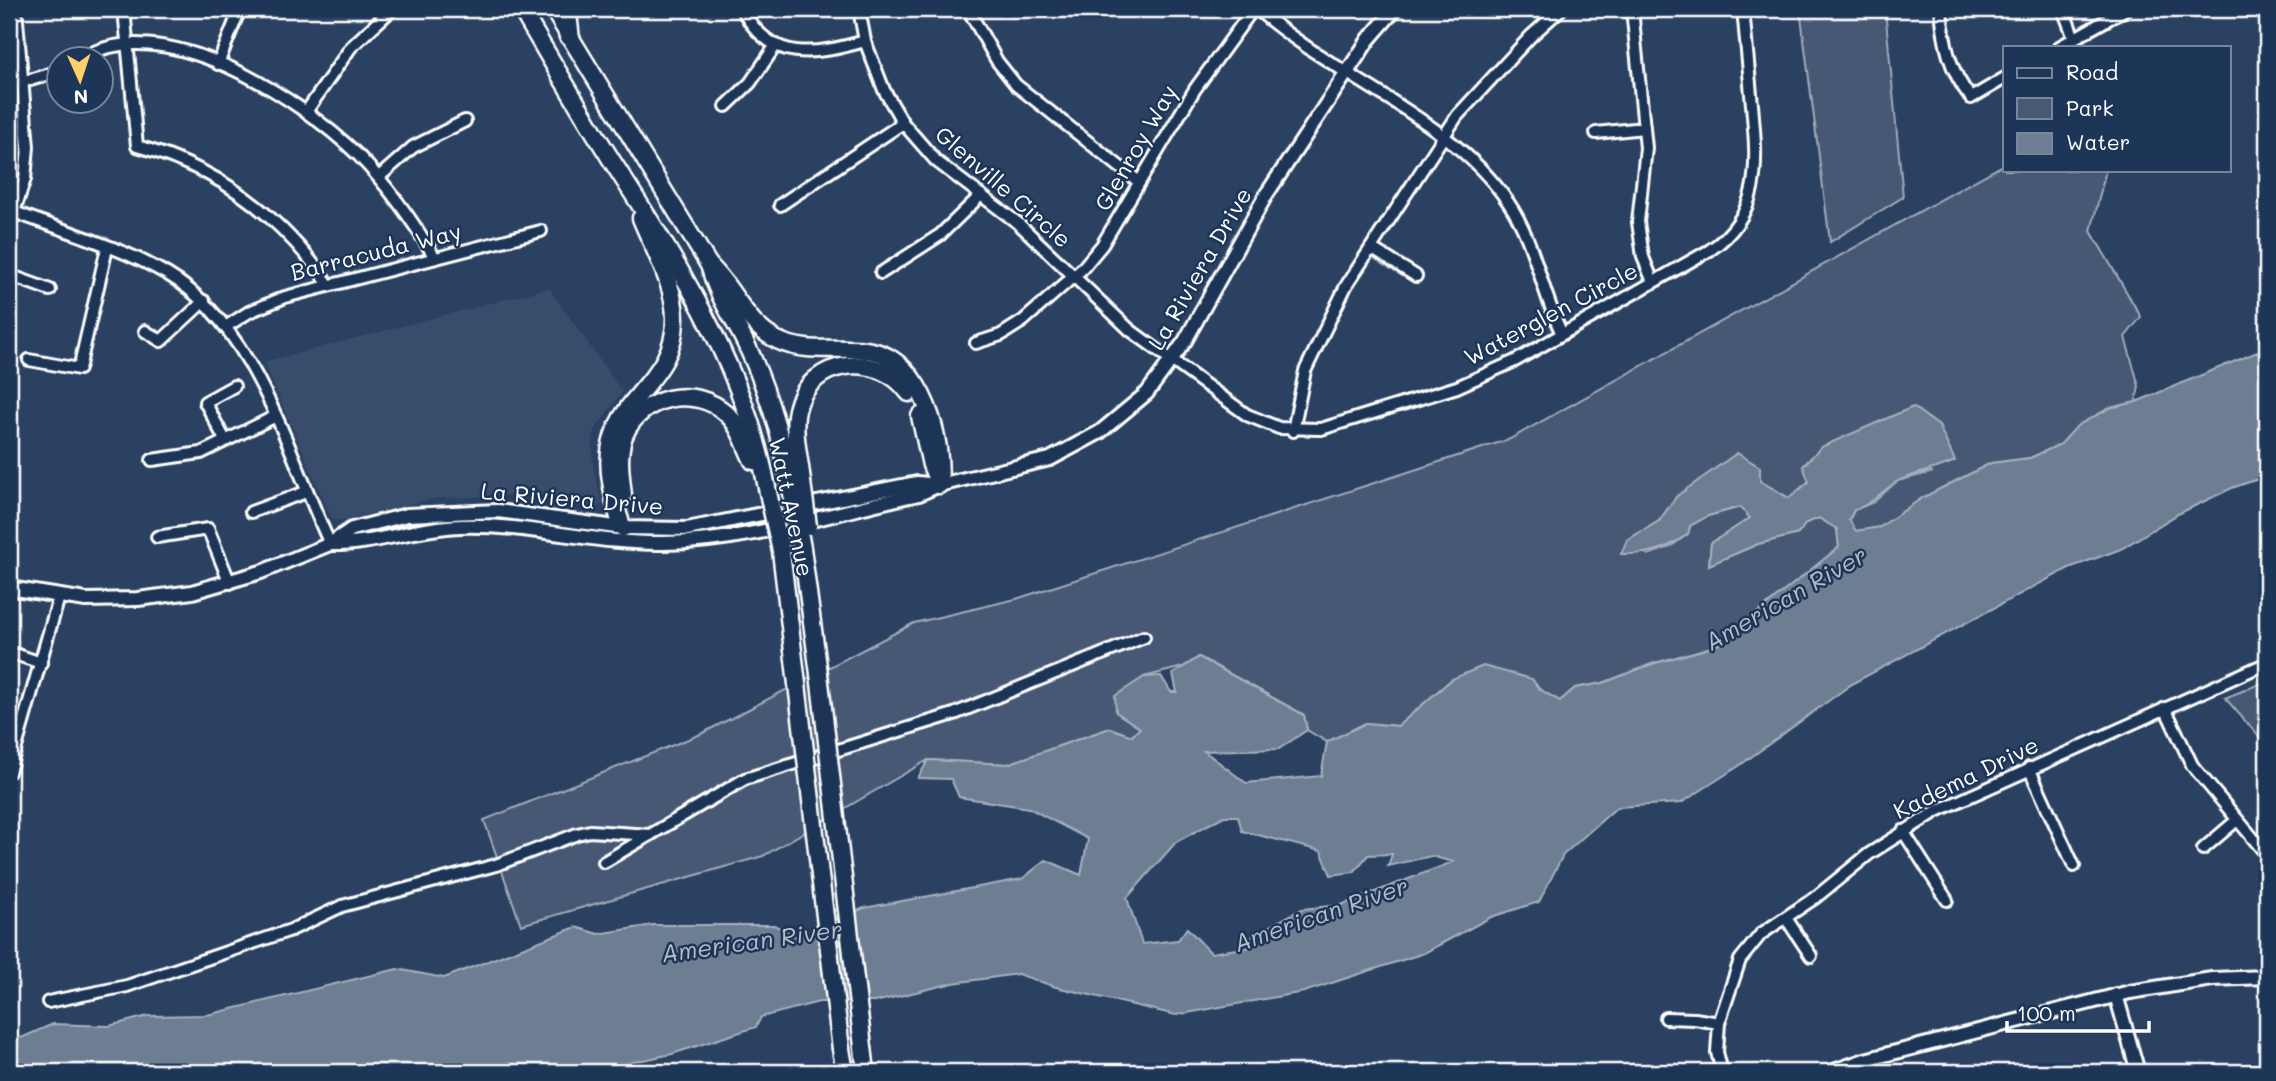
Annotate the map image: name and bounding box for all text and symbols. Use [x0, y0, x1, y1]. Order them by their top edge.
north arrow [46, 46, 116, 116]
legend [2003, 46, 2230, 172]
text: Road [2066, 58, 2118, 85]
street label: Glenroy Way [1087, 79, 1183, 216]
text: N [73, 85, 89, 110]
text: Park [2066, 94, 2114, 121]
street label: Glenville Circle [929, 119, 1078, 254]
text: Water [2066, 128, 2130, 155]
street label: La Riviera Drive [1140, 182, 1258, 355]
street label: Barracuda Way [287, 215, 464, 287]
street label: Waterglen Circle [1459, 255, 1643, 372]
street label: Watt Avenue [763, 434, 821, 579]
street label: La Riviera Drive [480, 475, 665, 521]
water label: American River [1699, 539, 1872, 657]
street label: Kadema Drive [1888, 729, 2043, 825]
water label: American River [1229, 869, 1412, 958]
water label: American River [659, 912, 844, 969]
scale bar [2007, 990, 2148, 1034]
text: 100 m [2017, 999, 2076, 1026]

